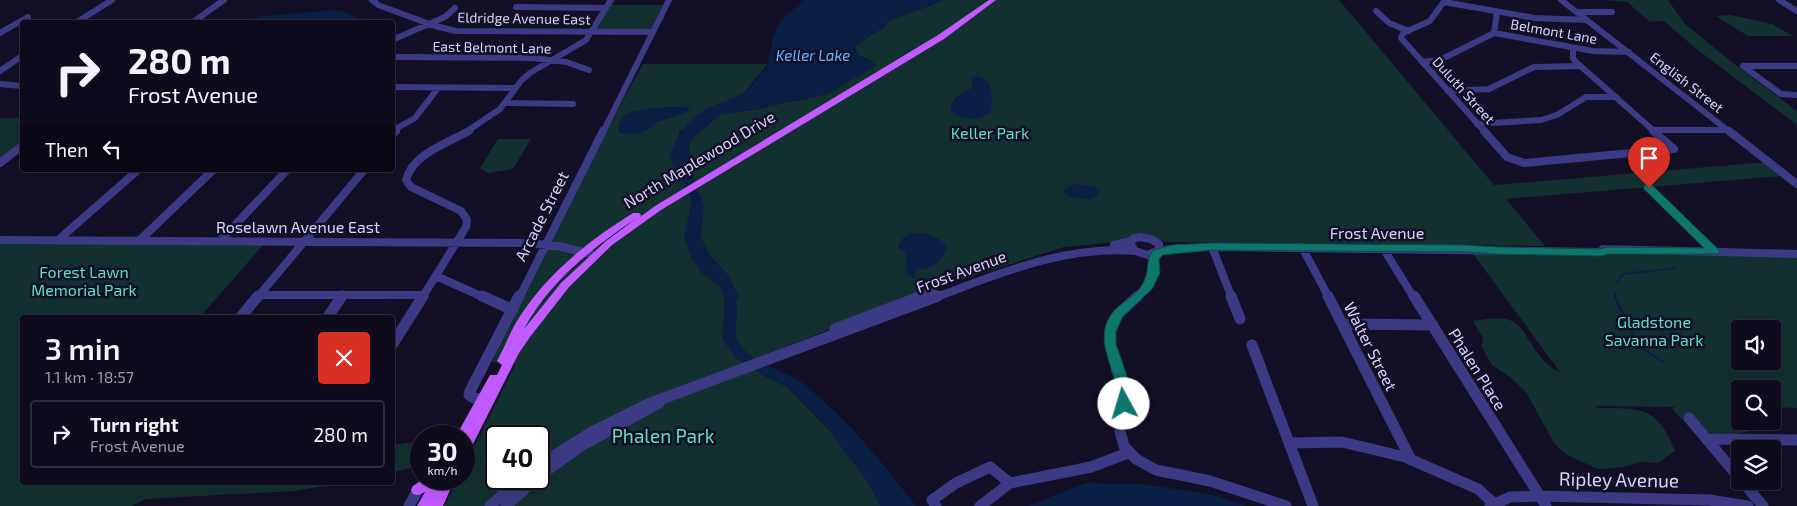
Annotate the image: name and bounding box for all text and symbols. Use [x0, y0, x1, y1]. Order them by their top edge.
street label: Eldridge Avenue East [457, 8, 591, 28]
street label: Belmont Lane [1509, 15, 1599, 47]
street label: East Belmont Lane [432, 37, 552, 57]
text: 280 m [128, 39, 231, 81]
icon: right [45, 40, 110, 105]
water label: Keller Lake [776, 46, 850, 64]
street label: English Street [1647, 48, 1727, 116]
street label: Duluth Street [1429, 53, 1499, 127]
text: Frost Avenue [128, 81, 258, 107]
street label: North Maplewood Drive [620, 106, 778, 212]
park label: Keller Park [951, 123, 1029, 142]
icon: left [98, 135, 126, 163]
pin [1628, 137, 1670, 188]
text: Then [45, 138, 88, 161]
icon: arrive [1635, 144, 1663, 172]
street label: Arcade Street [510, 168, 572, 264]
street label: Roselawn Avenue East [216, 217, 380, 236]
street label: Frost Avenue [1330, 223, 1424, 242]
street label: Frost Avenue [913, 246, 1009, 296]
park label: Forest Lawn Memorial Park [31, 262, 137, 299]
street label: Walter Street [1340, 298, 1402, 394]
park label: Gladstone Savanna Park [1605, 312, 1703, 349]
map controls [1731, 320, 1781, 490]
button: sound [1731, 320, 1781, 370]
street label: Phalen Place [1445, 325, 1511, 413]
text: 3 min [45, 330, 121, 366]
button: close [318, 332, 370, 384]
text: 1.1 km · 18:57 [45, 367, 134, 386]
position arrow [1097, 377, 1149, 429]
button: search [1731, 380, 1781, 430]
text: Turn right [90, 413, 178, 436]
icon: right [47, 420, 75, 448]
text: 280 m [313, 423, 368, 446]
park label: Phalen Park [612, 424, 715, 447]
speed limit sign: 40 [485, 425, 550, 490]
text: Frost Avenue [90, 436, 185, 455]
text: 30 [428, 436, 457, 466]
button: layers [1731, 440, 1781, 490]
text: km/h [428, 463, 457, 477]
street label: Ripley Avenue [1559, 466, 1679, 492]

